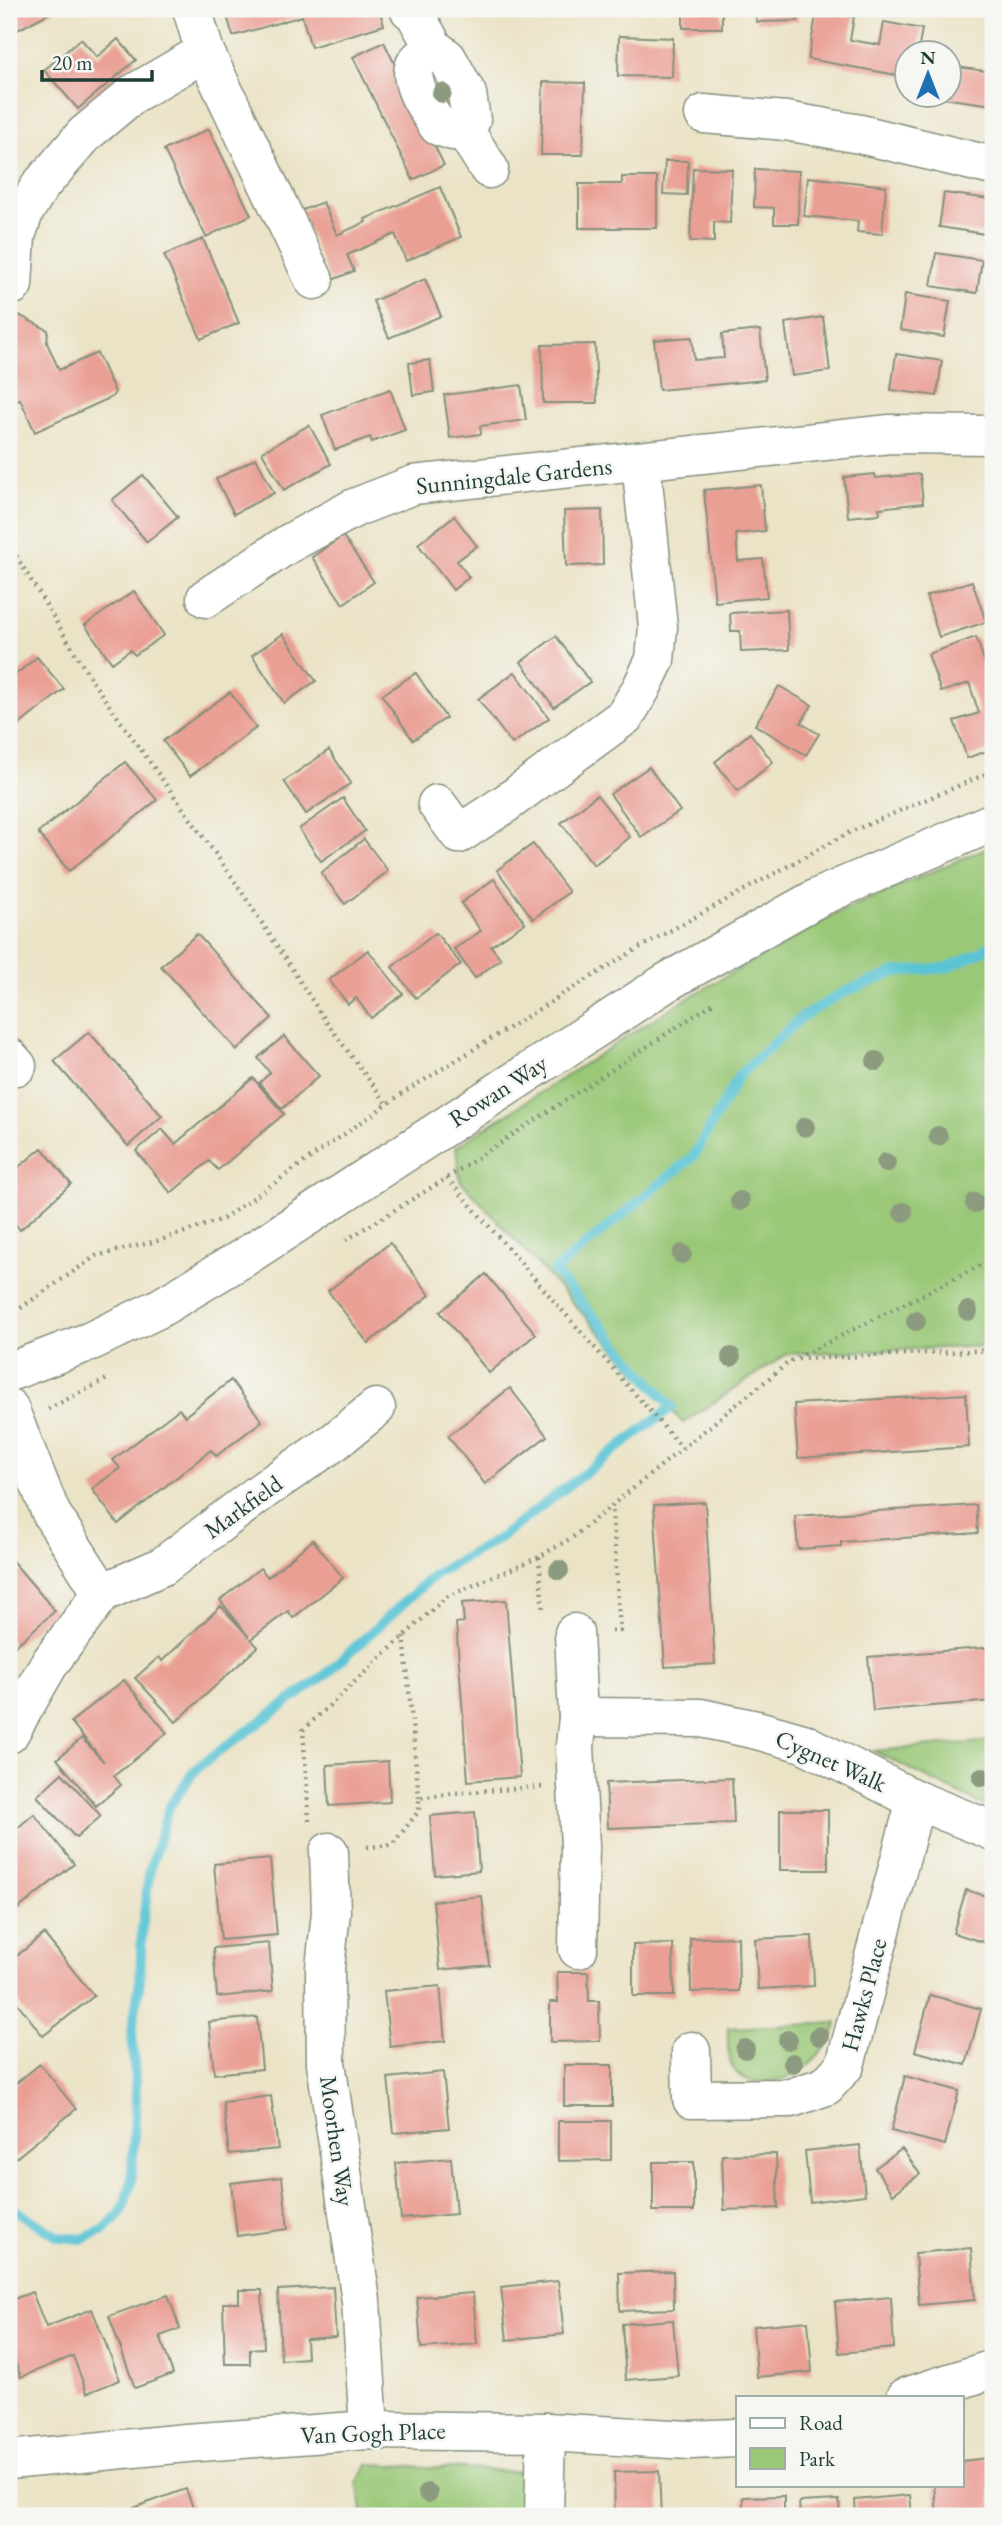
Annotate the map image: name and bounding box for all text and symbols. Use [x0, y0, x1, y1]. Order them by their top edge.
scale bar [42, 38, 152, 82]
north arrow [894, 38, 964, 108]
text: N [920, 45, 936, 70]
text: 20 m [52, 49, 93, 76]
street label: Sunningdale Gardens [414, 450, 613, 501]
street label: Rowan Way [443, 1047, 553, 1134]
street label: Markfield [197, 1467, 289, 1545]
street label: Cygnet Walk [771, 1722, 892, 1799]
street label: Hawks Place [834, 1935, 894, 2055]
street label: Moorhen Way [313, 2074, 362, 2209]
legend [736, 2396, 964, 2486]
text: Road [799, 2409, 843, 2436]
street label: Van Gogh Place [300, 2414, 446, 2451]
text: Park [799, 2445, 836, 2472]

